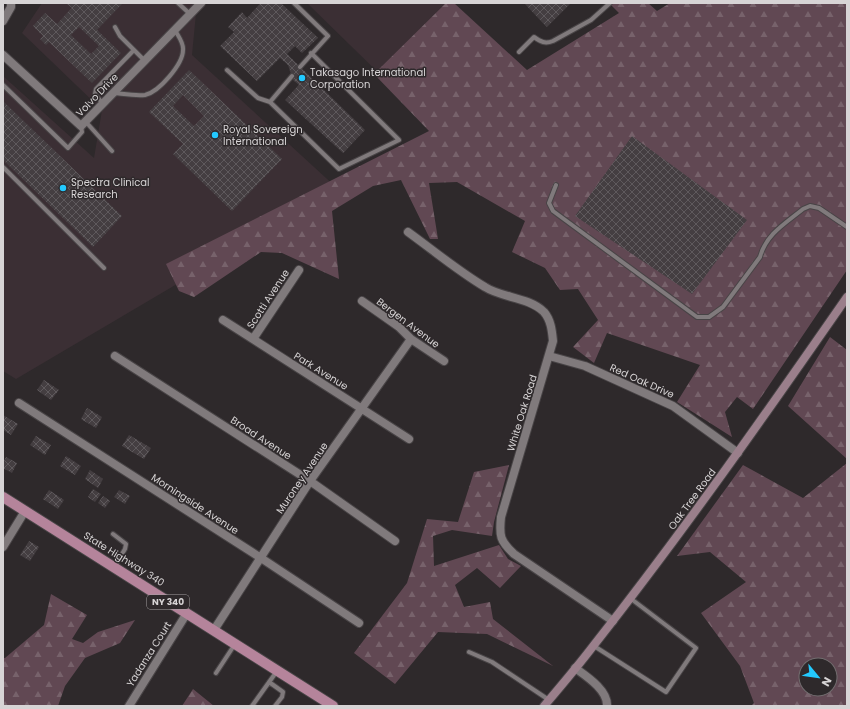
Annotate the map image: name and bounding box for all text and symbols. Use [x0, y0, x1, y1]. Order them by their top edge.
place label: Takasago International Corporation [310, 65, 426, 92]
street label: Volvo Drive [72, 70, 122, 120]
marker: Takasago International Corporation [297, 73, 307, 83]
place label: Royal Sovereign International [223, 122, 303, 149]
marker: Royal Sovereign International [210, 130, 220, 140]
place label: Spectra Clinical Research [71, 175, 150, 202]
marker: Spectra Clinical Research [58, 183, 68, 193]
street label: Scotti Avenue [243, 266, 293, 332]
street label: Bergen Avenue [373, 294, 443, 352]
street label: Park Avenue [291, 348, 351, 394]
street label: Red Oak Drive [607, 360, 677, 402]
street label: White Oak Road [503, 373, 541, 453]
street label: Broad Avenue [228, 413, 294, 463]
street label: Muroney Avenue [272, 439, 332, 517]
street label: Oak Tree Road [665, 465, 719, 533]
street label: Morningside Avenue [148, 470, 242, 538]
street label: State Highway 340 [81, 528, 167, 590]
road number: NY 340 [147, 595, 189, 609]
street label: Yadanza Court [123, 618, 175, 690]
north arrow [798, 657, 838, 697]
text: N [818, 674, 836, 689]

